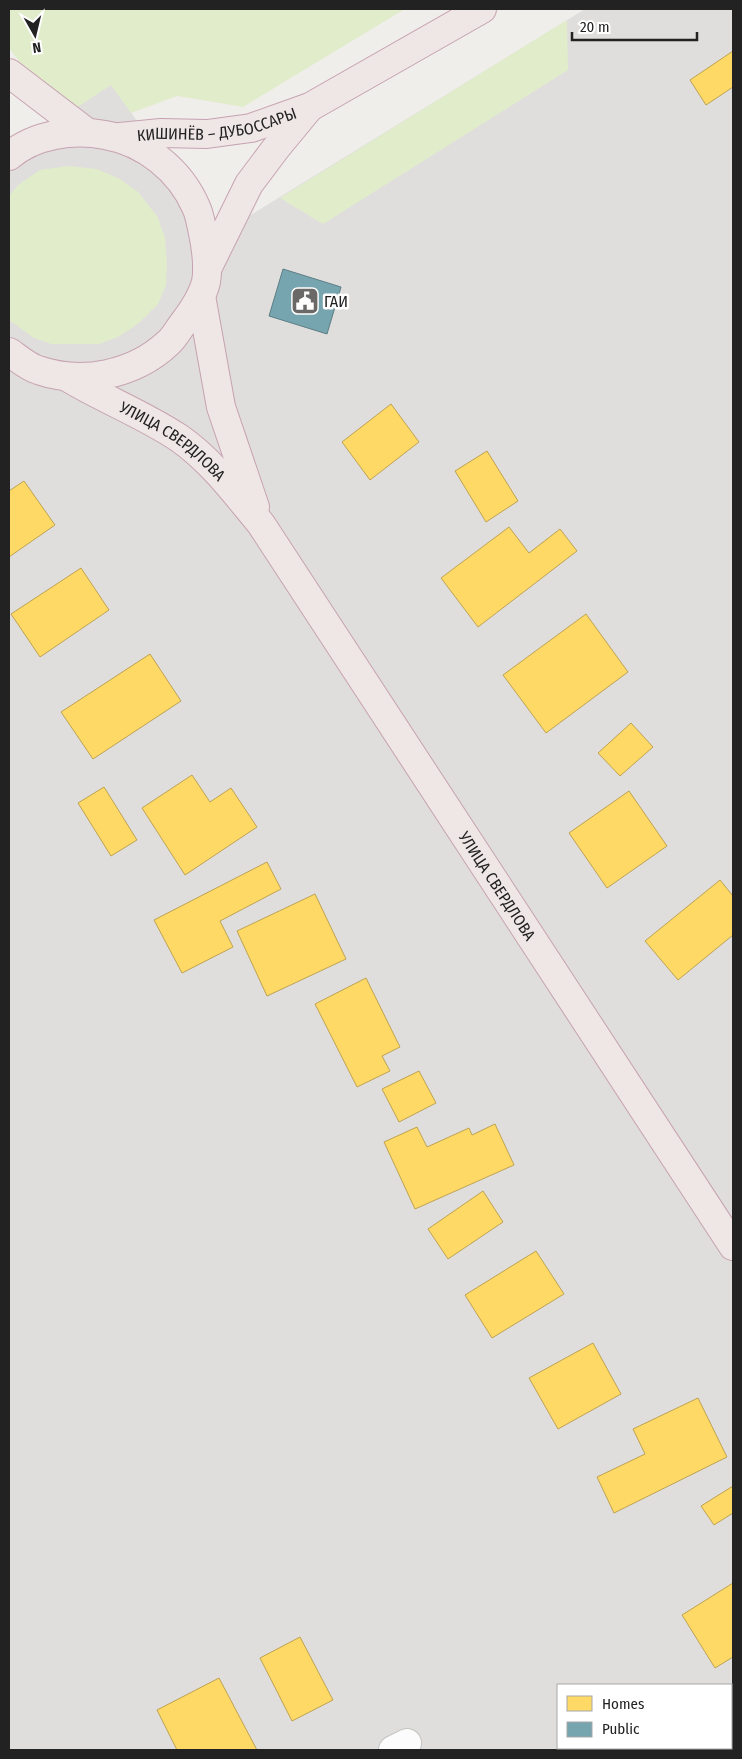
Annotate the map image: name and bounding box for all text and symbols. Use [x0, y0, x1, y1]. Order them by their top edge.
north arrow [10, 10, 60, 60]
scale bar [572, 10, 697, 42]
text: 20 m [580, 18, 610, 36]
text: N [31, 38, 42, 56]
street label: КИШИНЁВ – ДУБОССАРЫ [136, 104, 299, 145]
public building icon: ГАИ [290, 286, 320, 316]
place label: ГАИ [324, 292, 348, 311]
street label: УЛИЦА СВЕРДЛОВА [115, 397, 230, 485]
street label: УЛИЦА СВЕРДЛОВА [454, 827, 540, 944]
legend [557, 1684, 732, 1749]
text: Homes [602, 1695, 644, 1713]
text: Public [602, 1720, 640, 1738]

